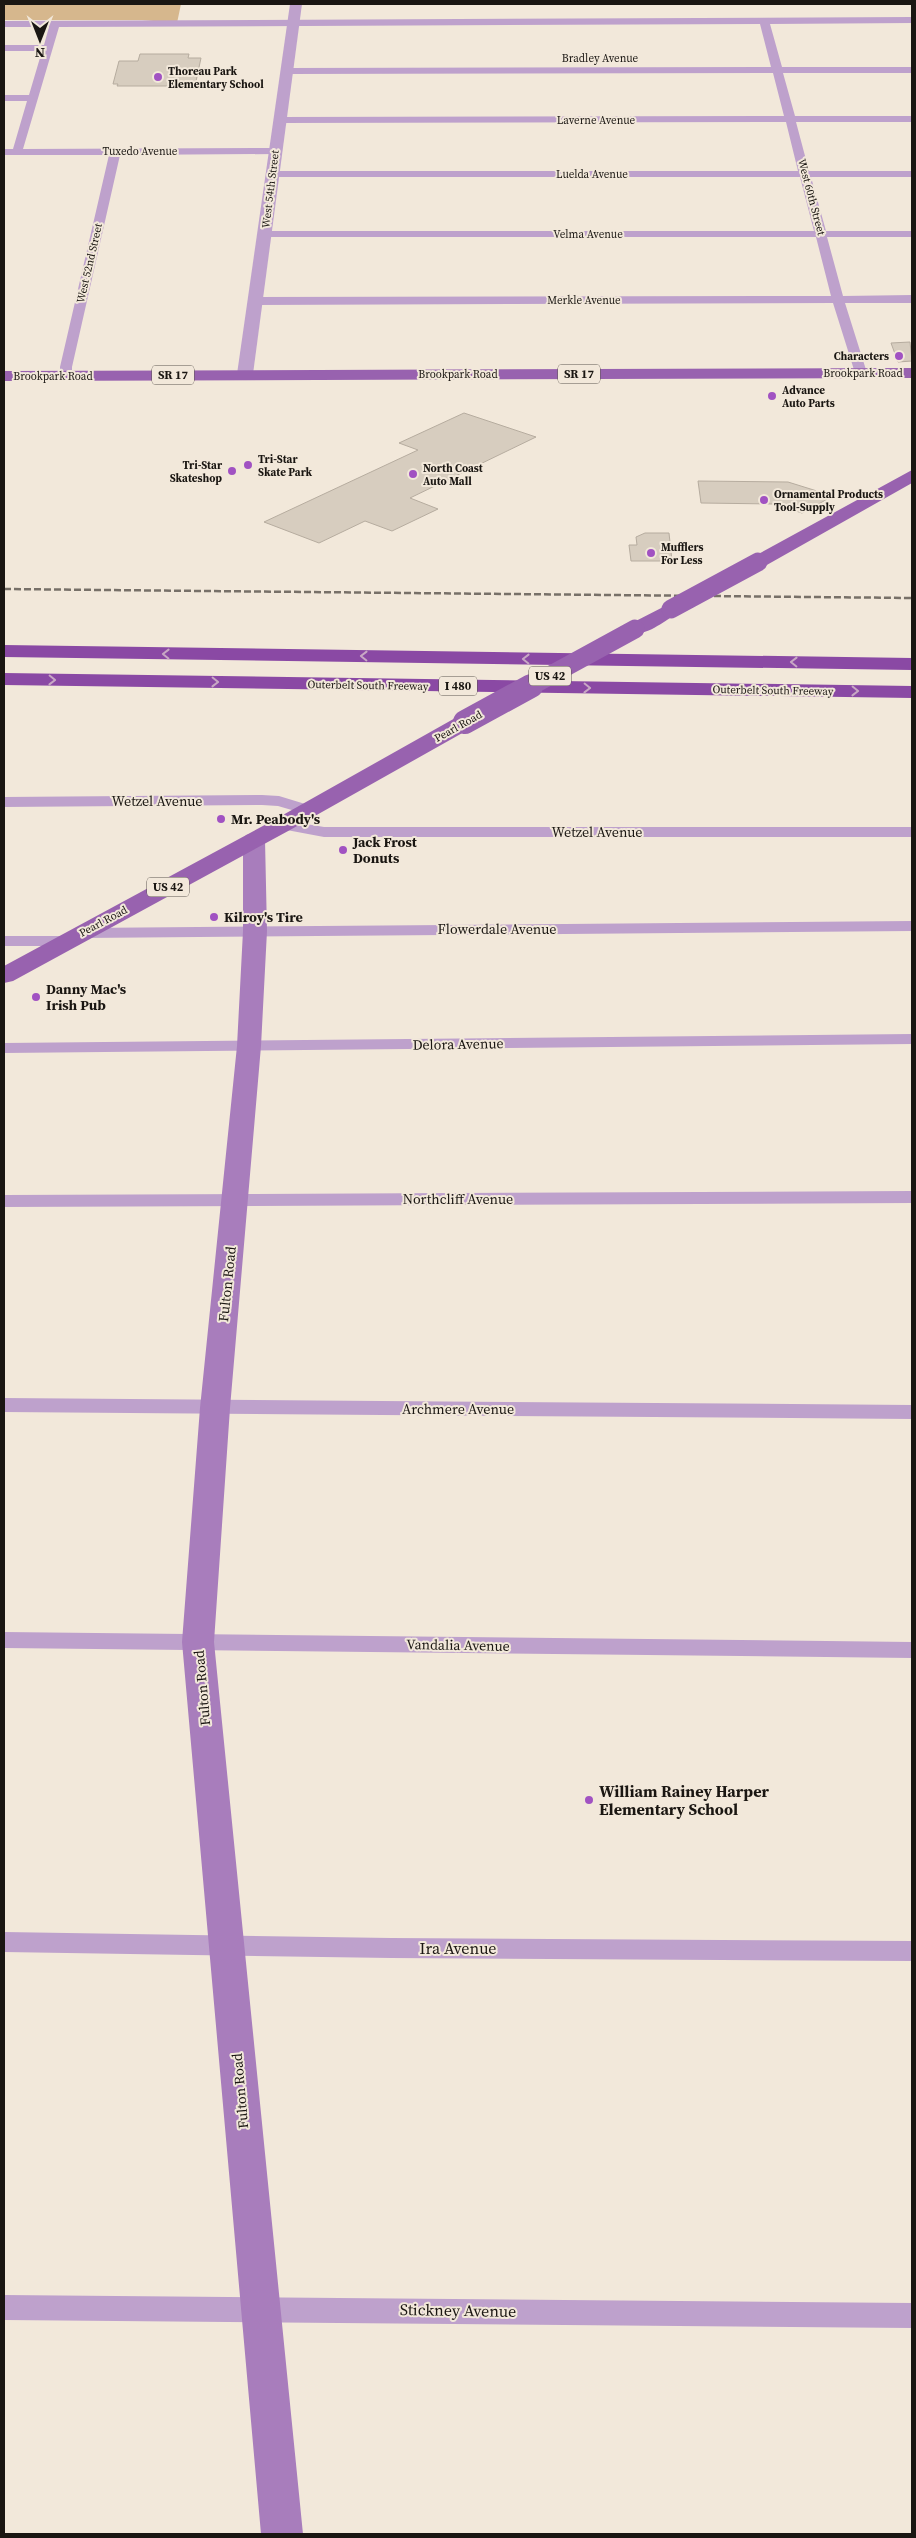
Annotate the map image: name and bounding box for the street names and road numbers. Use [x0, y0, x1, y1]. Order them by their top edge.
street label: Bradley Avenue [562, 51, 639, 66]
street label: Laverne Avenue [557, 113, 636, 128]
street label: Tuxedo Avenue [103, 144, 178, 159]
street label: West 54th Street [258, 149, 283, 229]
street label: West 60th Street [794, 157, 829, 237]
street label: Luelda Avenue [556, 167, 628, 182]
street label: West 52nd Street [73, 221, 106, 304]
street label: Velma Avenue [553, 227, 623, 242]
street label: Merkle Avenue [547, 293, 621, 308]
road number: SR 17 [558, 364, 600, 384]
road number: SR 17 [152, 366, 194, 384]
street label: Brookpark Road [823, 366, 903, 381]
street label: Brookpark Road [418, 367, 498, 382]
street label: Brookpark Road [13, 369, 93, 384]
road number: US 42 [529, 666, 571, 686]
road number: I 480 [439, 676, 477, 696]
street label: Outerbelt South Freeway [307, 677, 429, 694]
street label: Outerbelt South Freeway [712, 682, 834, 699]
street label: Pearl Road [432, 707, 486, 746]
street label: Wetzel Avenue [112, 791, 202, 811]
street label: Wetzel Avenue [552, 822, 642, 842]
road number: US 42 [147, 878, 189, 896]
street label: Pearl Road [76, 902, 131, 940]
street label: Flowerdale Avenue [438, 919, 556, 939]
street label: Delora Avenue [412, 1033, 504, 1055]
street label: Northcliff Avenue [403, 1189, 513, 1209]
street label: Fulton Road [213, 1245, 241, 1323]
street label: Archmere Avenue [402, 1399, 514, 1419]
street label: Vandalia Avenue [406, 1634, 510, 1656]
street label: Fulton Road [189, 1649, 215, 1727]
street label: Ira Avenue [420, 1937, 496, 1959]
street label: Fulton Road [227, 2052, 253, 2130]
street label: Stickney Avenue [400, 2298, 516, 2322]

